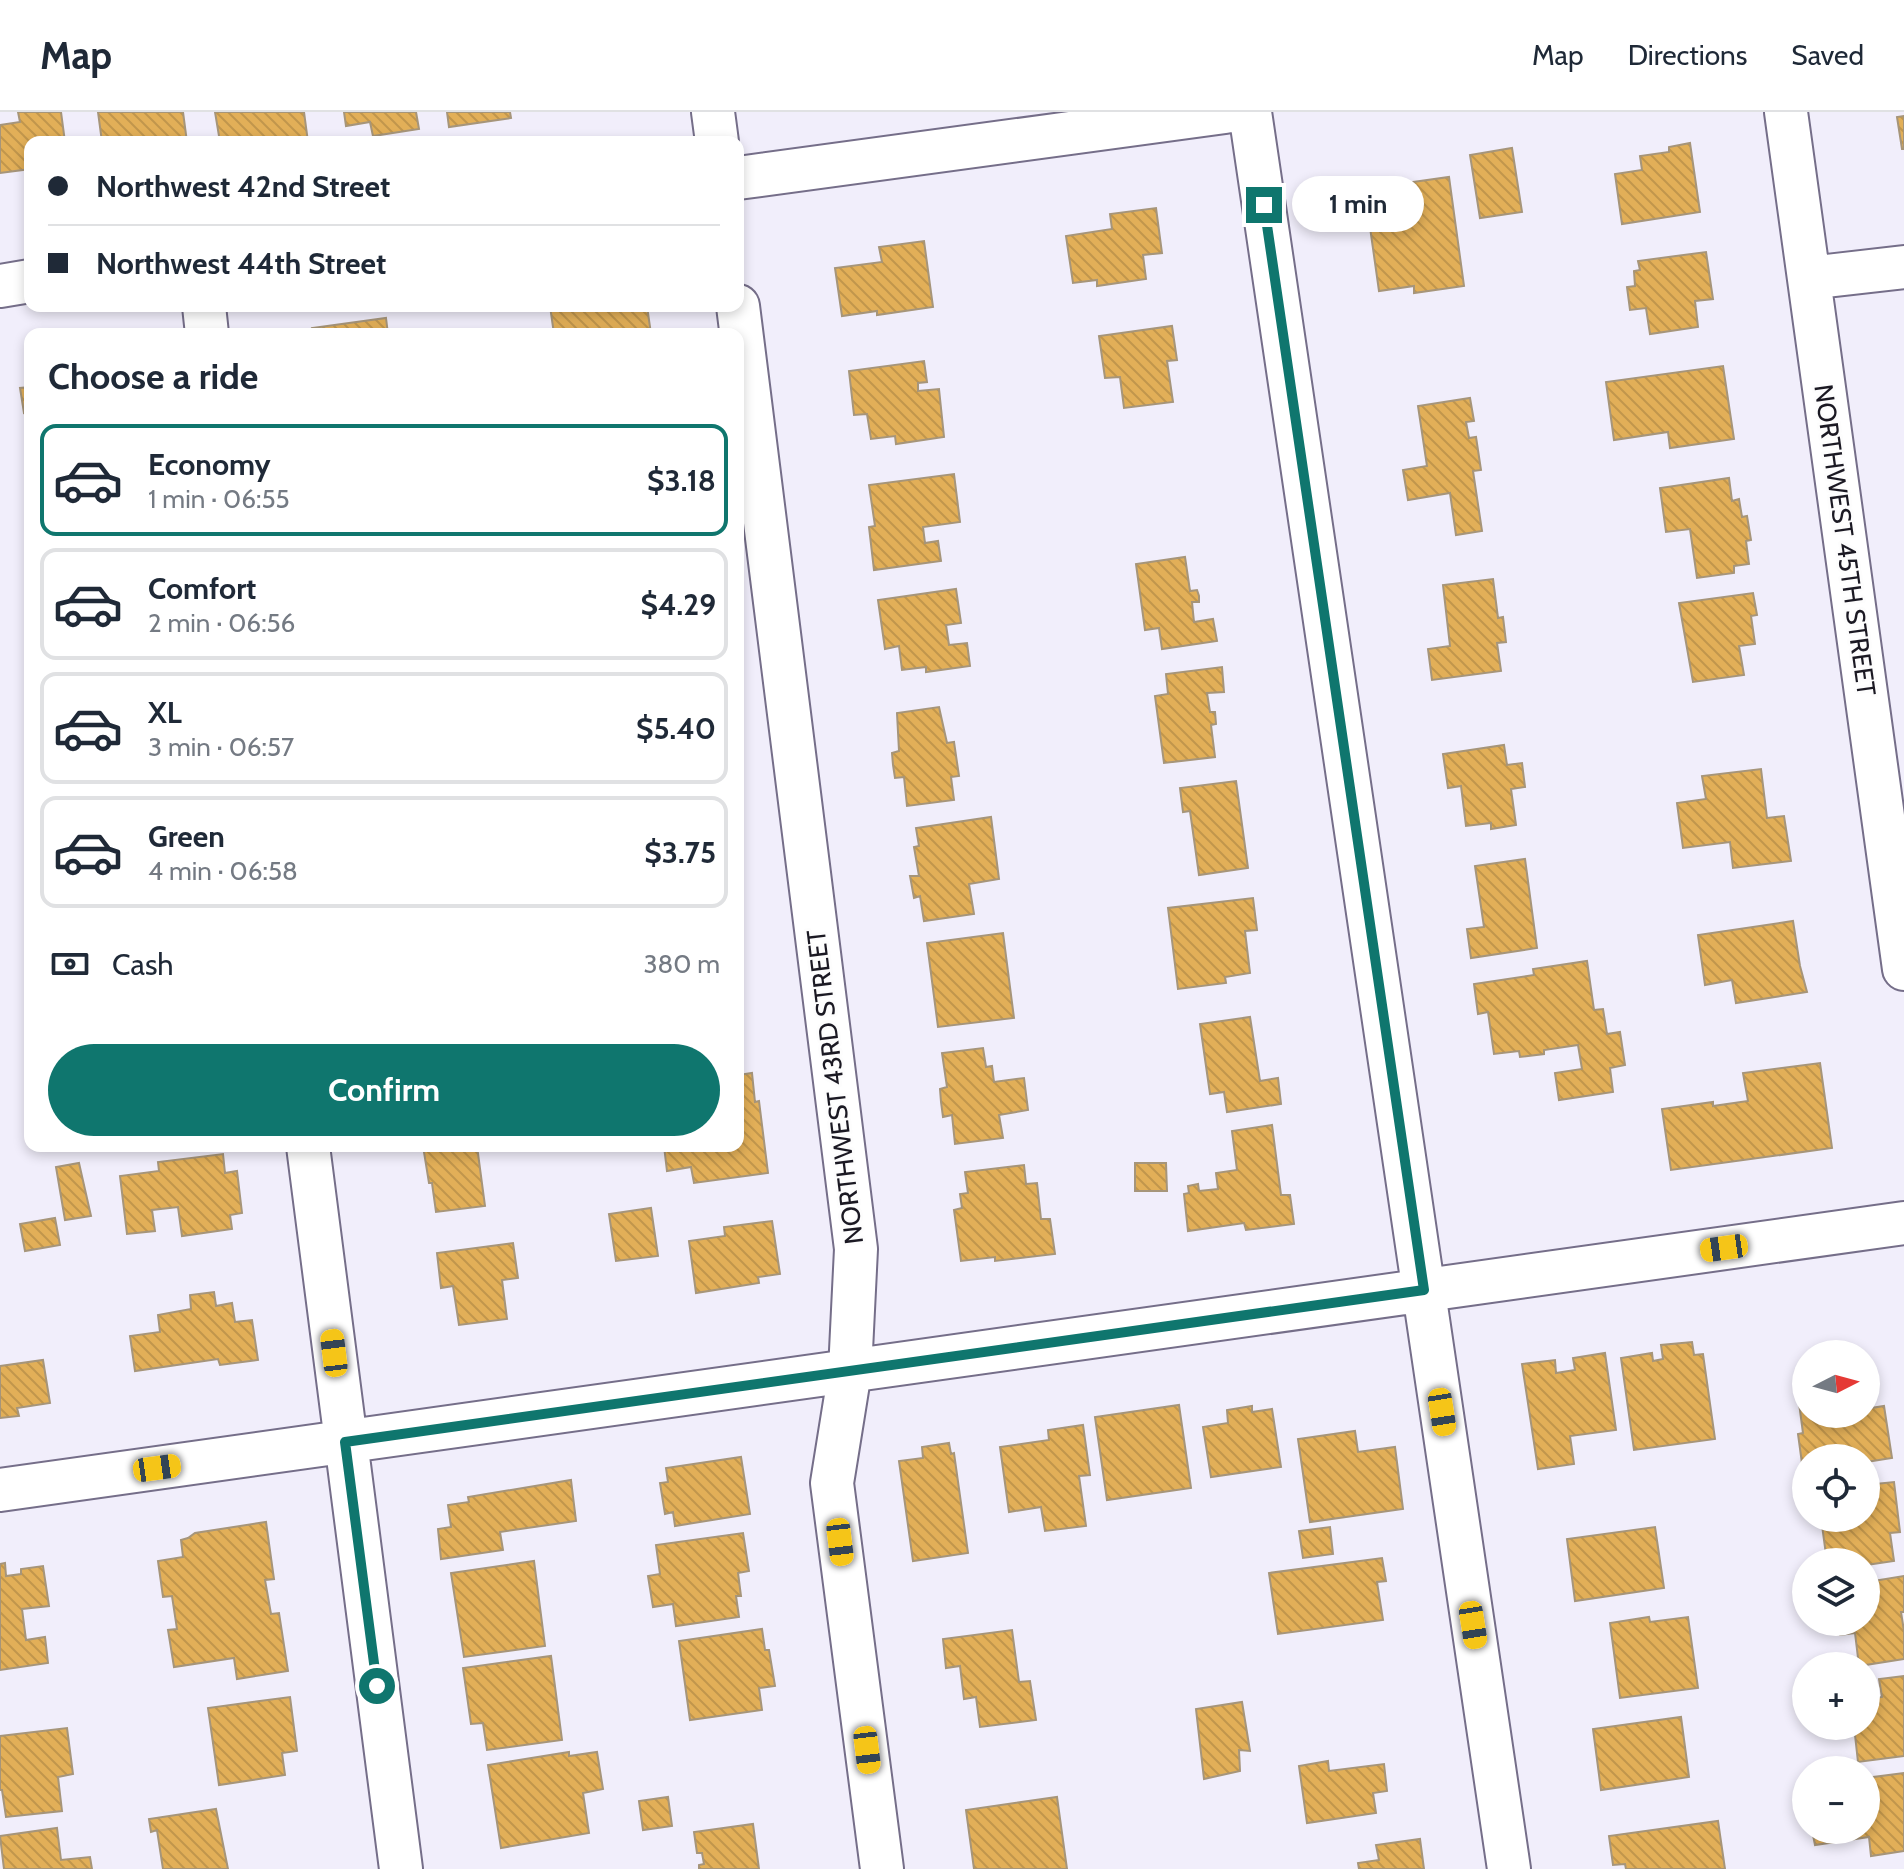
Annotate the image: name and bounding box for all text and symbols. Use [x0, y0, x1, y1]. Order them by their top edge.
text: Map [40, 32, 112, 79]
text: Map [1532, 38, 1584, 72]
text: Directions [1628, 38, 1747, 72]
text: Saved [1791, 38, 1864, 72]
text: Northwest 42nd Street [96, 168, 390, 205]
callout: 1 min [1292, 177, 1424, 233]
route end [1246, 187, 1282, 223]
text: 1 min [1329, 188, 1387, 220]
text: Northwest 44th Street [96, 245, 386, 282]
text: Choose a ride [48, 354, 258, 398]
street label: NORTHWEST 45TH STREET [1807, 382, 1883, 698]
icon: car [52, 444, 124, 516]
text: Economy [148, 446, 271, 483]
text: $3.18 [647, 462, 716, 499]
text: 1 min · 06:55 [148, 483, 290, 515]
icon: car [52, 568, 124, 640]
text: Comfort [148, 570, 256, 607]
text: $4.29 [641, 586, 716, 623]
text: 2 min · 06:56 [148, 607, 295, 639]
icon: car [52, 692, 124, 764]
text: XL [148, 694, 182, 731]
text: $5.40 [636, 710, 716, 747]
text: 3 min · 06:57 [148, 731, 294, 763]
icon: car [52, 816, 124, 888]
text: Green [148, 818, 225, 855]
text: $3.75 [644, 834, 716, 871]
text: 4 min · 06:58 [148, 855, 298, 887]
street label: NORTHWEST 43RD STREET [800, 928, 870, 1246]
icon: cash [48, 942, 92, 986]
text: Cash [112, 946, 174, 983]
text: 380 m [643, 948, 720, 980]
button: Confirm [48, 1044, 720, 1136]
car [1699, 1233, 1749, 1263]
car [319, 1328, 349, 1378]
north arrow [1792, 1340, 1880, 1428]
map controls [1792, 1340, 1880, 1844]
car [1426, 1386, 1458, 1438]
button: locate [1792, 1444, 1880, 1532]
car [132, 1453, 182, 1483]
car [825, 1517, 855, 1567]
button: layers [1792, 1548, 1880, 1636]
car [1457, 1599, 1489, 1651]
button: + [1792, 1652, 1880, 1740]
route start [359, 1668, 395, 1704]
car [852, 1725, 882, 1775]
button: − [1792, 1756, 1880, 1844]

